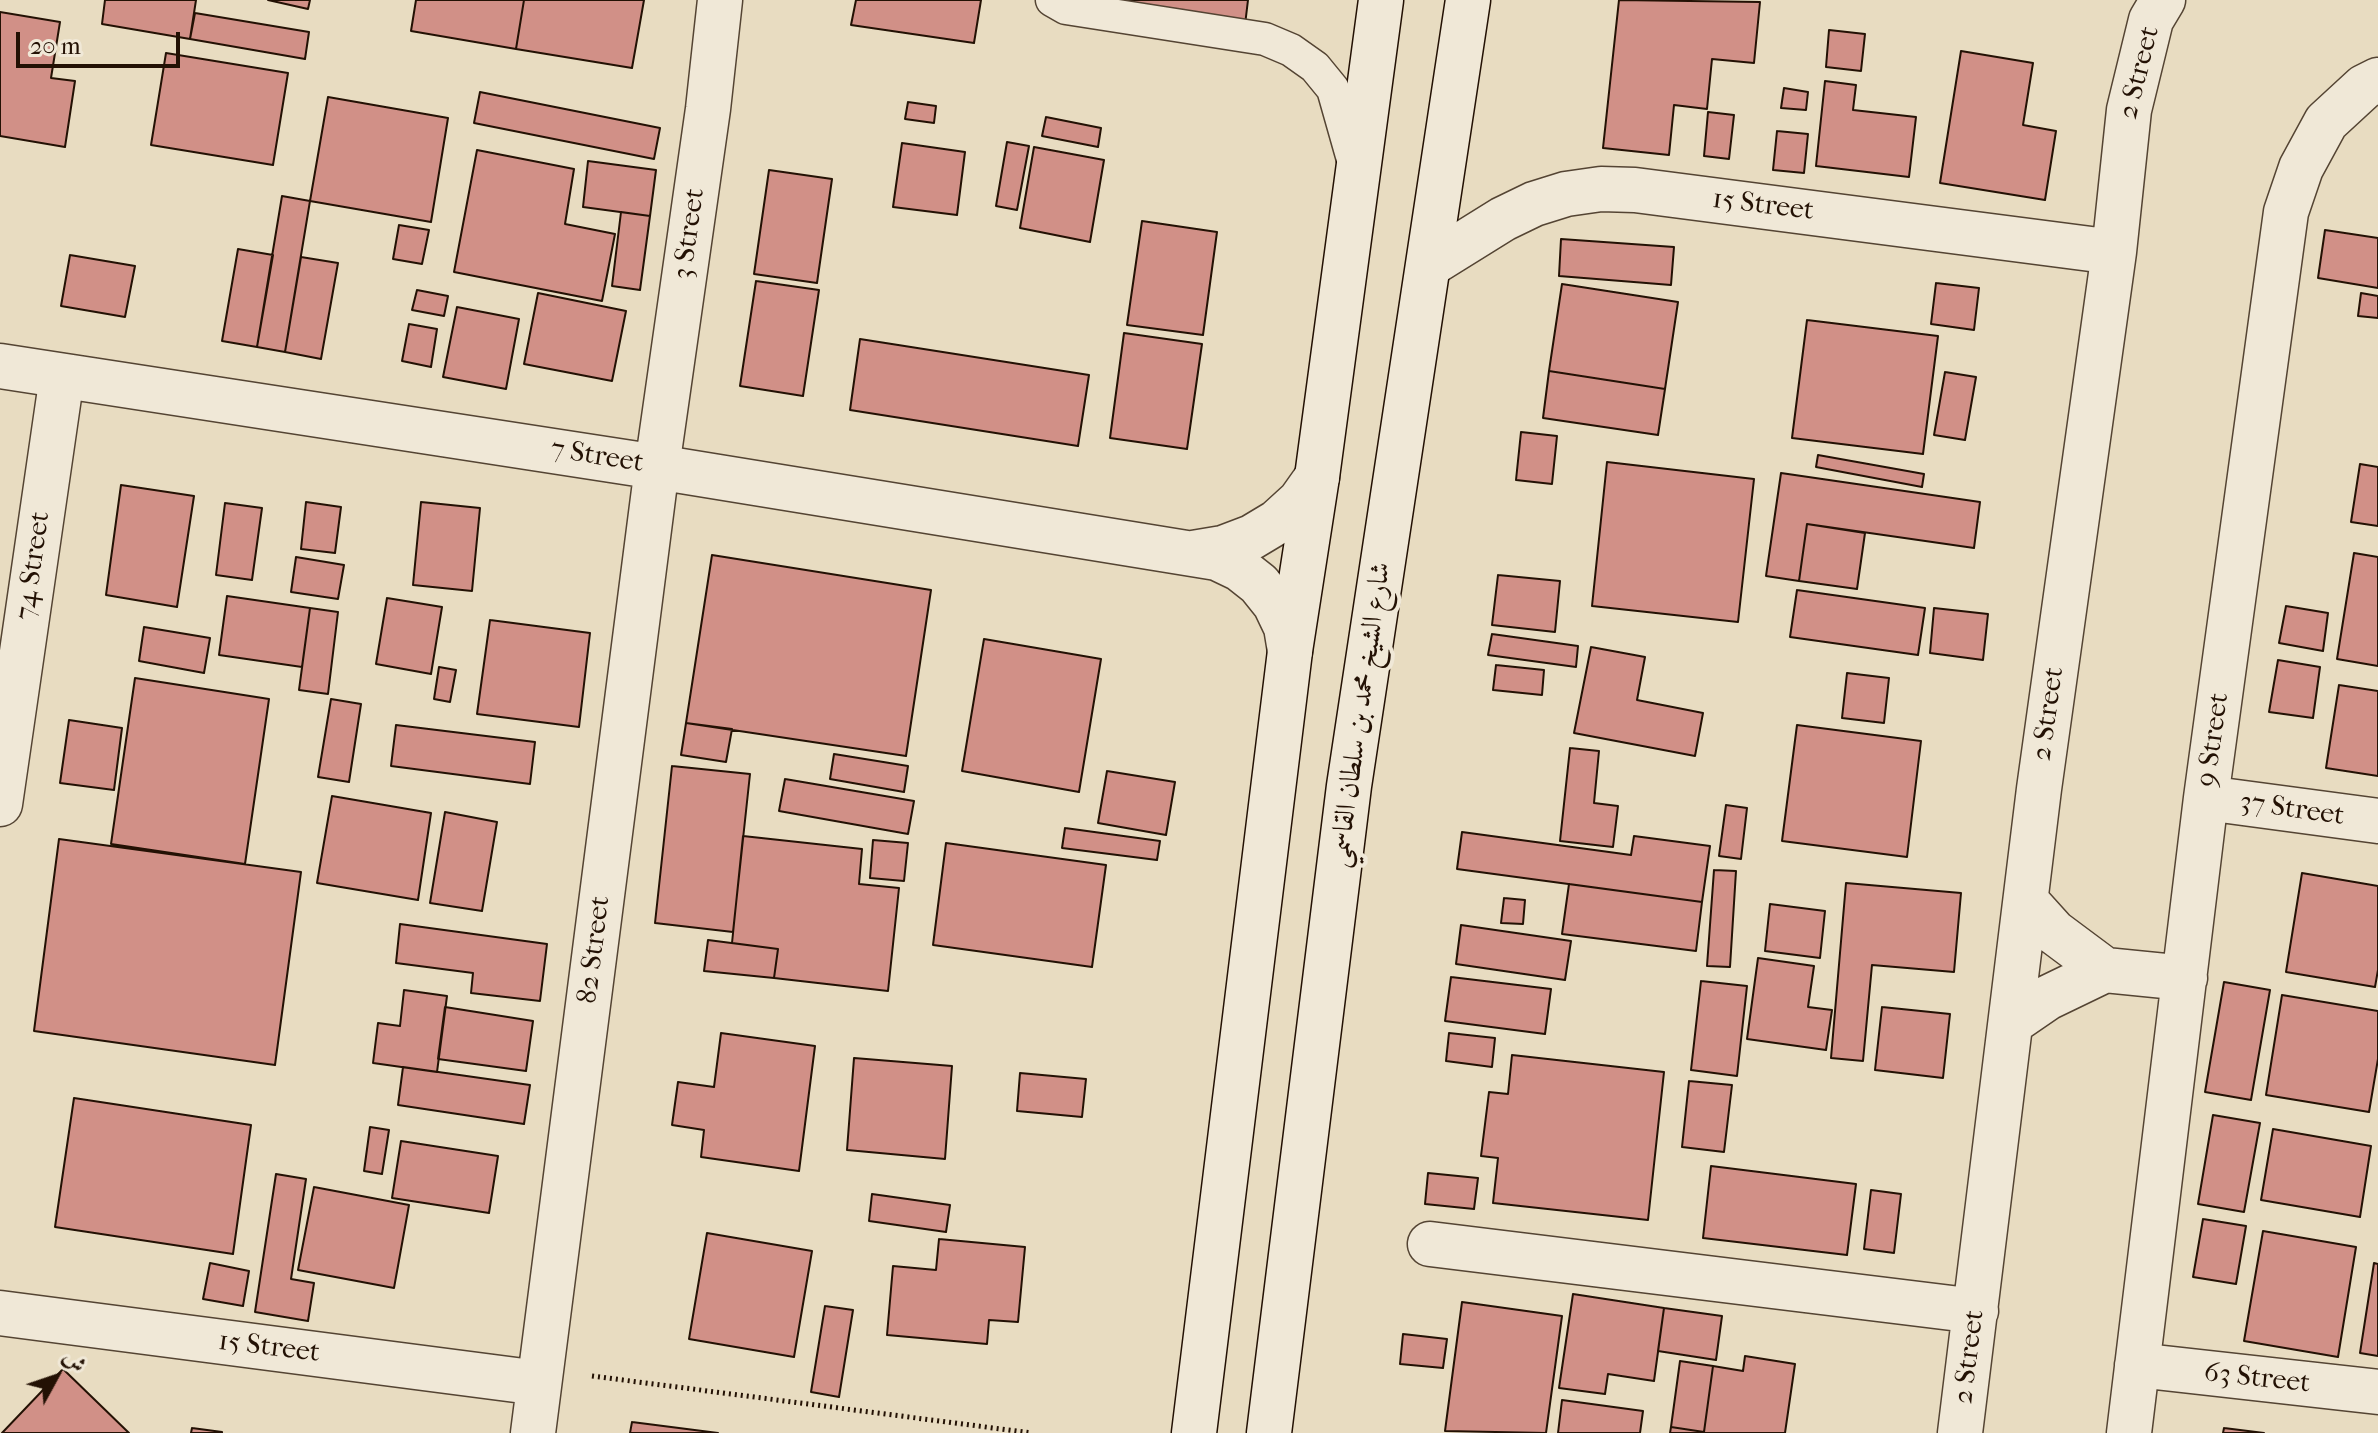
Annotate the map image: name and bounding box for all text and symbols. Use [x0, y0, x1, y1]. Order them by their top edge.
scale bar [20, 16, 184, 66]
street label: 2 Street [2112, 23, 2168, 123]
text: 20 m [30, 32, 81, 60]
street label: 15 Street [1710, 183, 1816, 229]
street label: 3 Street [667, 186, 713, 282]
street label: 7 Street [548, 433, 646, 481]
street label: 74 Street [10, 510, 58, 622]
street label: شارع الشيخ محمد بن سلطان القاسمي [1323, 560, 1399, 870]
street label: 2 Street [2026, 665, 2072, 763]
street label: 9 Street [2191, 691, 2237, 789]
street label: 37 Street [2238, 786, 2346, 834]
street label: 82 Street [572, 894, 618, 1006]
street label: 2 Street [1948, 1308, 1992, 1406]
street label: 15 Street [216, 1325, 322, 1371]
north arrow [16, 1337, 96, 1417]
text: ش [57, 1345, 91, 1378]
street label: 63 Street [2202, 1357, 2312, 1401]

